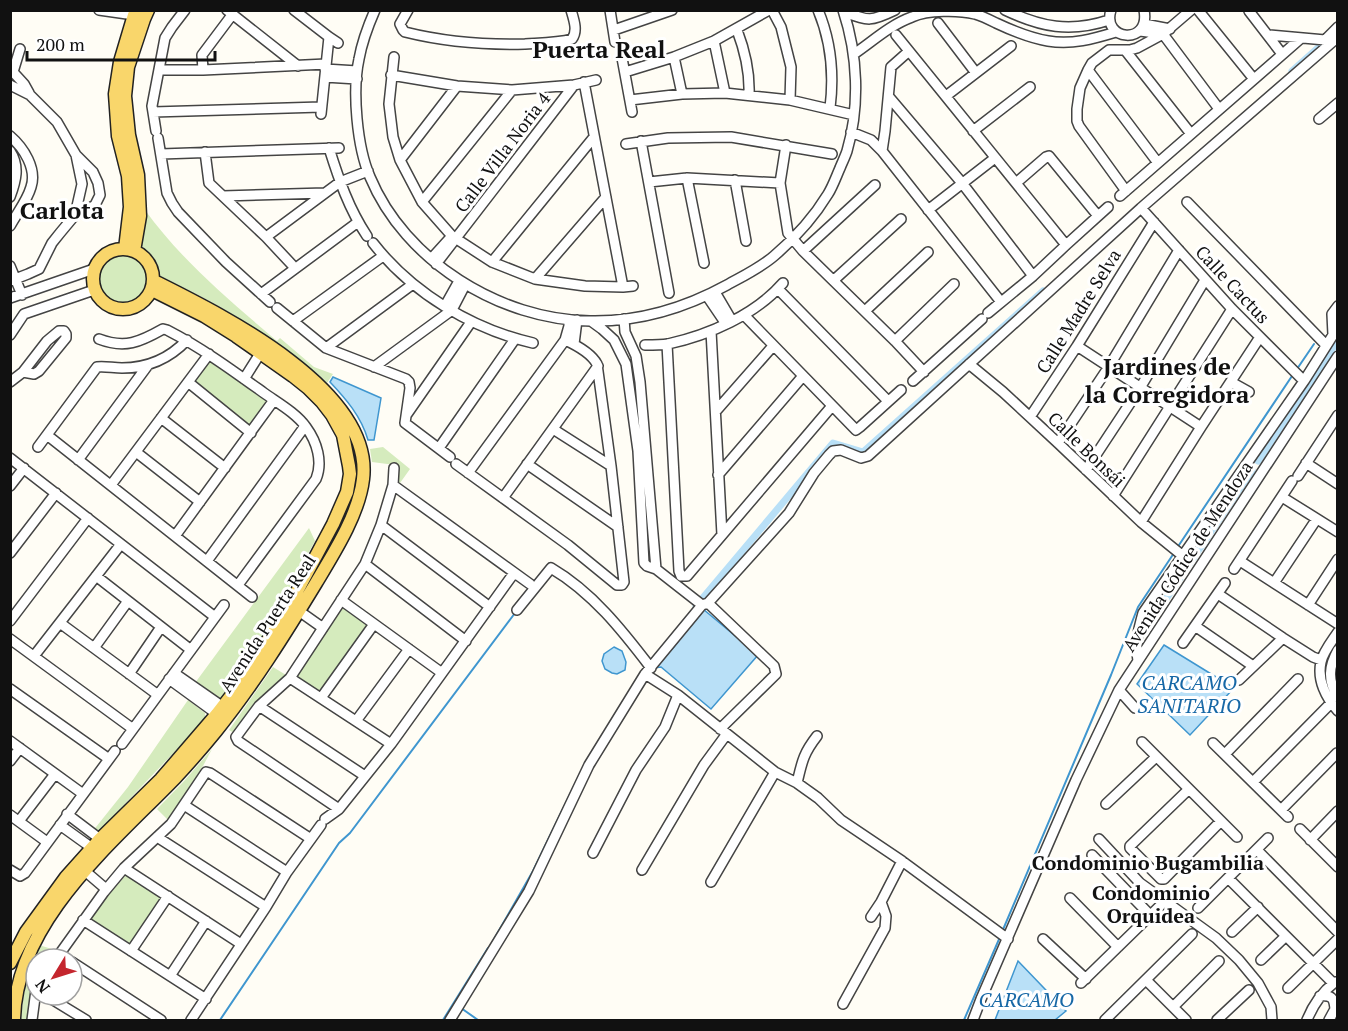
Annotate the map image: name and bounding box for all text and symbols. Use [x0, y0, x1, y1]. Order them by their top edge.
scale bar [27, 24, 214, 62]
text: 200 m [36, 32, 85, 56]
district label: Puerta Real [532, 33, 666, 65]
street label: Calle Villa Noria 4 [449, 87, 555, 217]
district label: Carlota [20, 194, 105, 226]
street label: Calle Cactus [1191, 240, 1275, 328]
street label: Calle Madre Selva [1030, 244, 1126, 378]
district label: Jardines de la Corregidora [1085, 350, 1250, 410]
street label: Calle Bonsái [1043, 406, 1131, 492]
street label: Avenida Códice de Mendoza [1116, 456, 1258, 656]
street label: Avenida Puerta Real [213, 549, 321, 697]
water label: CARCAMO SANITARIO [1137, 669, 1241, 719]
district label: Condominio Bugambilia [1032, 849, 1264, 876]
district label: Condominio Orquidea [1092, 879, 1210, 929]
north arrow [24, 947, 84, 1007]
text: N [30, 975, 55, 998]
water label: CARCAMO [978, 986, 1074, 1013]

